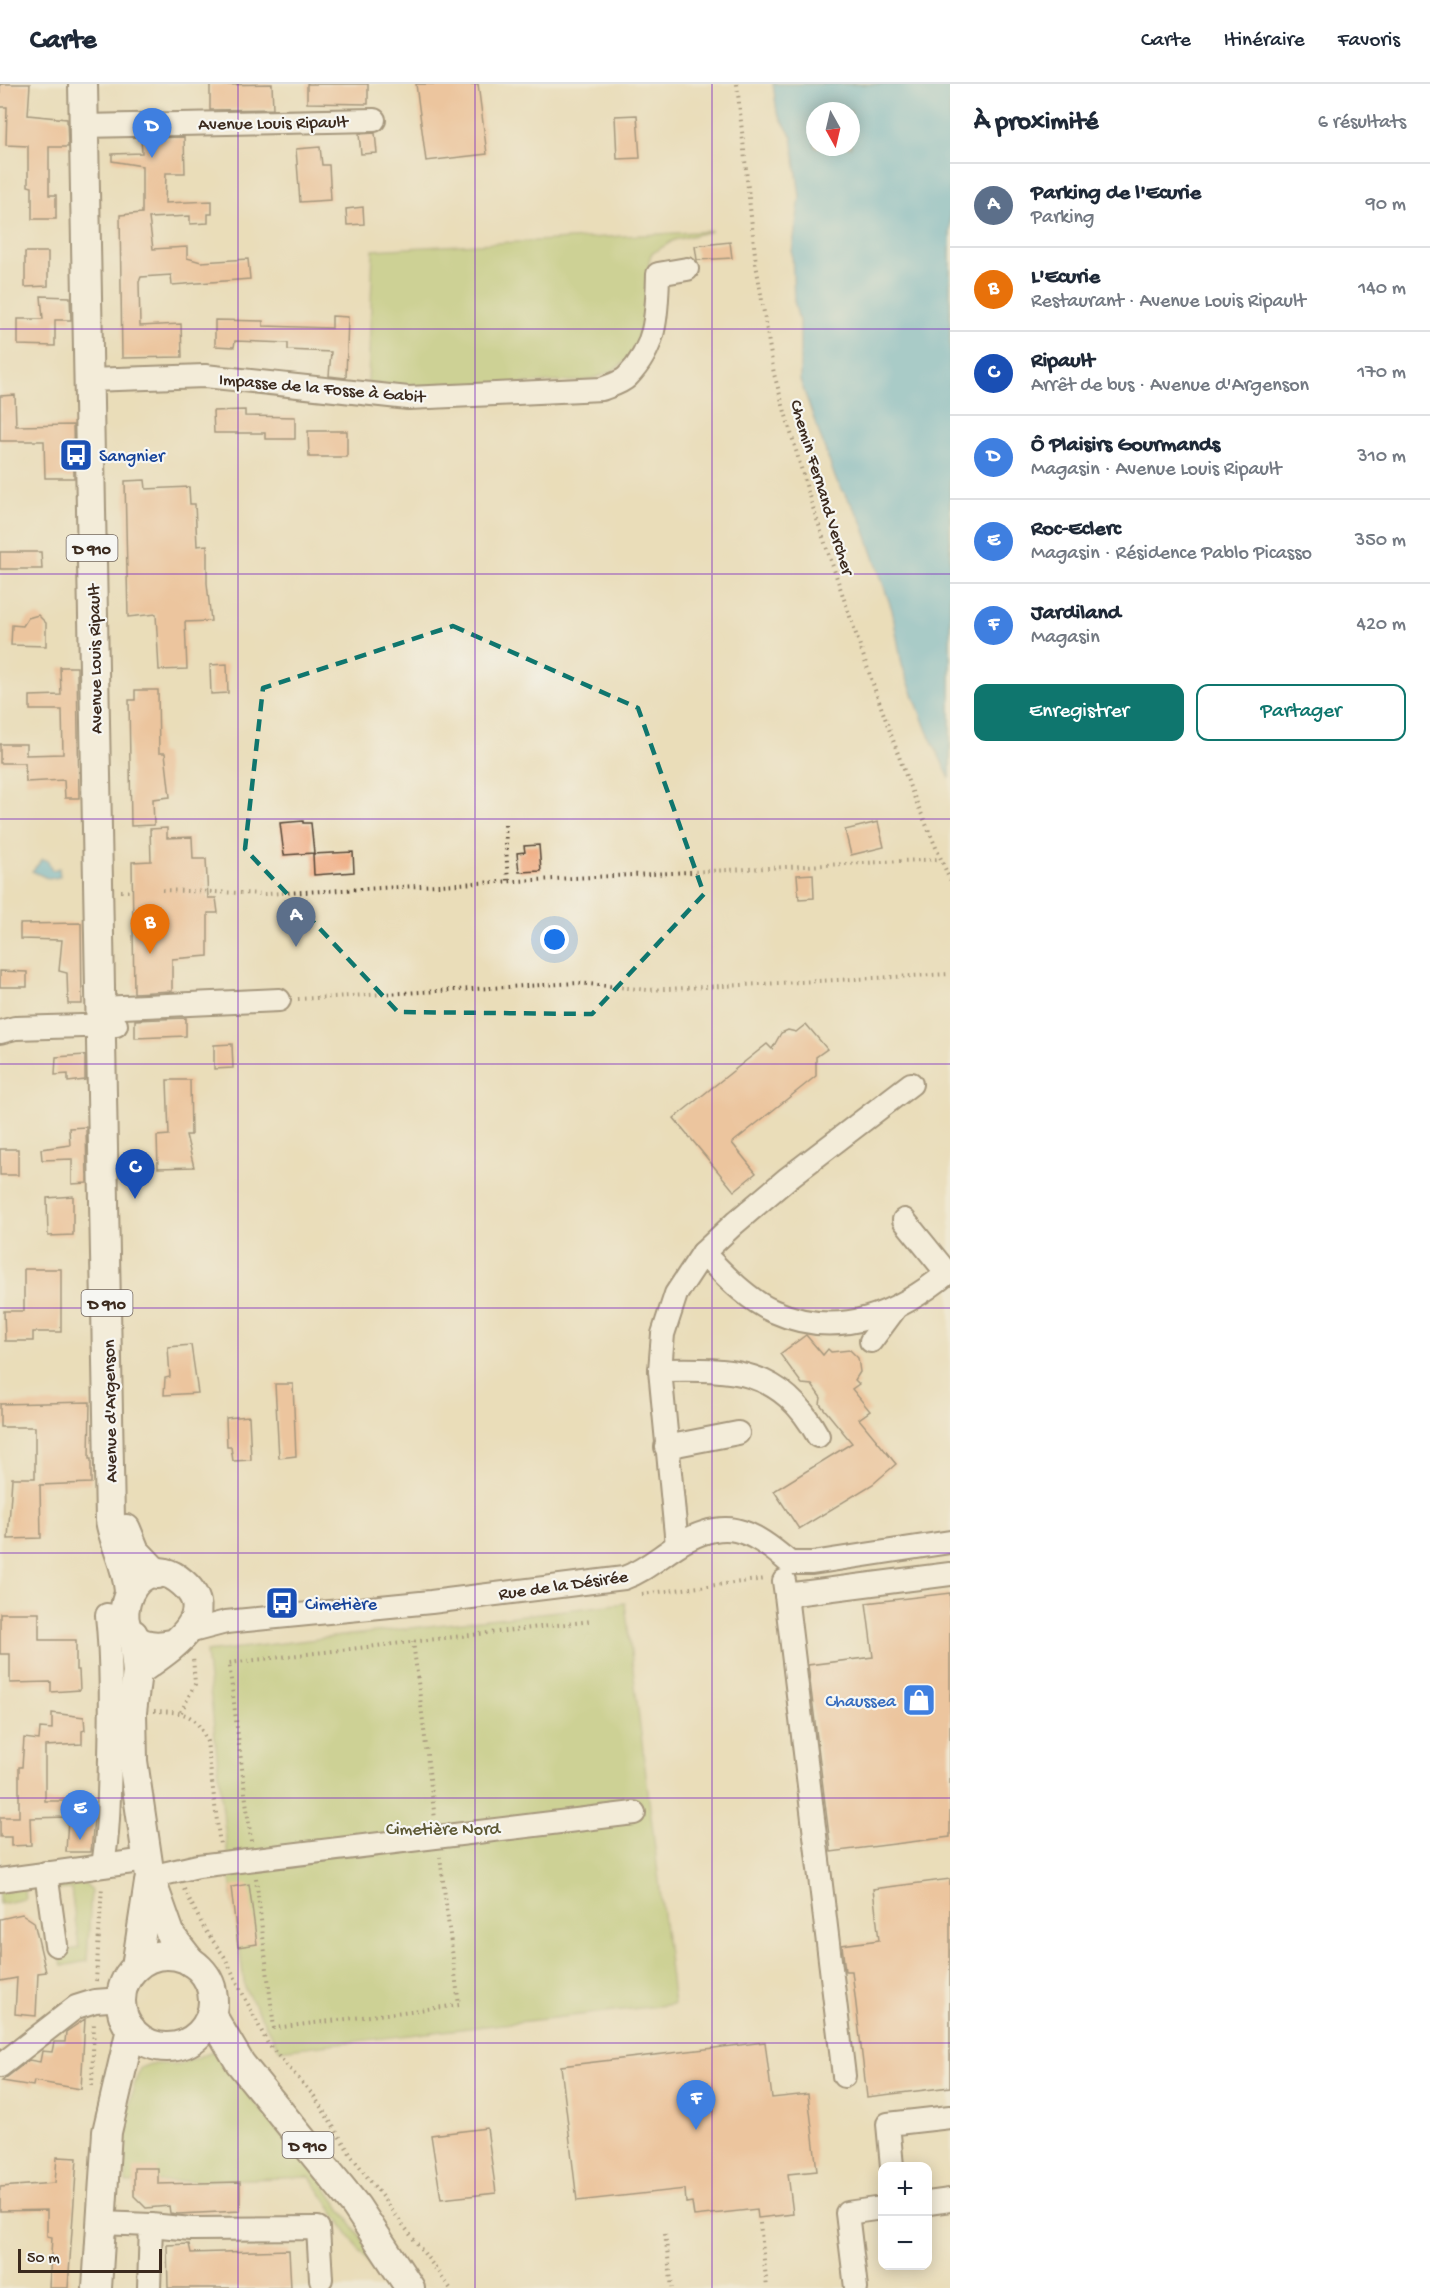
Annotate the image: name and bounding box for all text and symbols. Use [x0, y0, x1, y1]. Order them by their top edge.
text: Carte [30, 25, 97, 58]
text: Carte [1141, 29, 1191, 54]
text: Itinéraire [1224, 29, 1305, 54]
text: Favoris [1338, 29, 1400, 54]
north arrow [806, 102, 860, 156]
text: À proximité [974, 108, 1098, 139]
pin: D [132, 109, 172, 158]
text: 6 résultats [1318, 112, 1406, 135]
street label: Avenue Louis Ripault [198, 113, 350, 136]
text: Parking de l'Ecurie [1031, 181, 1201, 207]
text: A [988, 194, 999, 217]
text: 90 m [1366, 194, 1406, 217]
text: Parking [1031, 207, 1094, 230]
text: L'Ecurie [1031, 265, 1100, 291]
text: B [988, 278, 999, 301]
text: 140 m [1358, 278, 1406, 301]
text: Restaurant · Avenue Louis Ripault [1031, 291, 1306, 314]
text: Ripault [1031, 349, 1095, 375]
text: C [988, 362, 999, 385]
text: 170 m [1357, 362, 1406, 385]
street label: Impasse de la Fosse à Gabit [218, 370, 427, 409]
text: Arrêt de bus · Avenue d'Argenson [1031, 375, 1309, 398]
street label: Chemin Fernand Vercher [784, 398, 858, 579]
text: Ô Plaisirs Gourmands [1031, 433, 1220, 459]
bus stop icon: Sangnier [58, 437, 94, 473]
text: D [987, 446, 1000, 469]
text: 310 m [1357, 446, 1406, 469]
place label: Sangnier [99, 447, 166, 468]
text: Magasin · Avenue Louis Ripault [1031, 459, 1282, 482]
text: Roc-Eclerc [1031, 517, 1121, 543]
text: E [987, 530, 1000, 553]
text: 350 m [1355, 530, 1406, 553]
road number: D 910 [66, 535, 118, 561]
text: Magasin · Résidence Pablo Picasso [1031, 543, 1312, 566]
street label: Avenue Louis Ripault [85, 582, 108, 734]
text: Jardiland [1031, 601, 1121, 627]
text: F [988, 614, 999, 637]
text: 420 m [1356, 614, 1406, 637]
text: Magasin [1031, 627, 1100, 650]
button: Enregistrer [974, 684, 1184, 741]
button: Partager [1196, 684, 1406, 741]
pin: A [276, 898, 316, 947]
pin: B [130, 904, 170, 954]
your location [540, 925, 569, 954]
pin: C [116, 1150, 154, 1199]
road number: D 910 [82, 1290, 132, 1316]
street label: Avenue d'Argenson [100, 1339, 123, 1483]
street label: Rue de la Désirée [497, 1567, 630, 1606]
bus stop icon: Cimetière [264, 1585, 300, 1621]
place label: Cimetière [305, 1595, 378, 1616]
shop icon: Chaussea [901, 1682, 937, 1718]
place label: Chaussea [826, 1692, 897, 1713]
pin: E [60, 1790, 100, 1840]
park label: Cimetière Nord [386, 1820, 502, 1841]
pin: F [676, 2080, 716, 2130]
road number: D 910 [282, 2132, 334, 2158]
map controls [878, 2162, 932, 2270]
button: + [878, 2162, 932, 2216]
button: − [878, 2216, 932, 2270]
scale bar [18, 2246, 162, 2274]
text: 50 m [27, 2250, 60, 2269]

